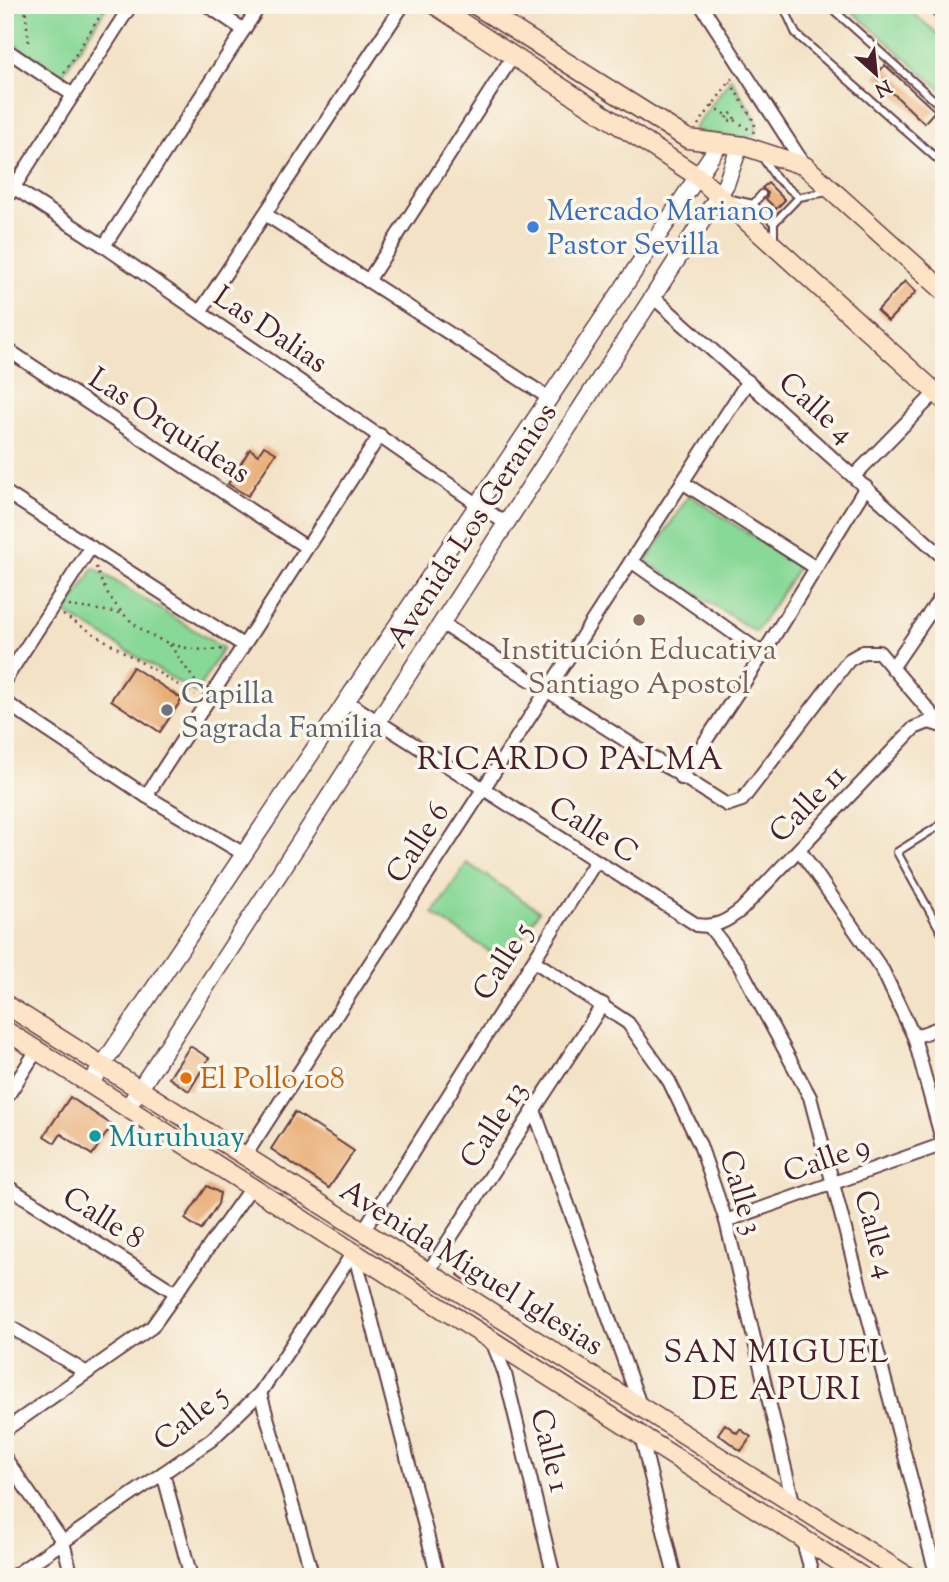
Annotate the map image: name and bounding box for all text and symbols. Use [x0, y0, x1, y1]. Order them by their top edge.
north arrow [841, 38, 911, 108]
text: N [870, 71, 895, 102]
place label: Mercado Mariano Pastor Sevilla [547, 191, 774, 268]
marker: Mercado Mariano Pastor Sevilla [525, 219, 541, 235]
street label: Las Dalias [204, 277, 336, 385]
street label: Las Orquídeas [79, 359, 258, 496]
street label: Calle 4 [768, 363, 863, 455]
street label: Avenida Los Geranios [377, 395, 569, 658]
marker: Institución Educativa Santiago Apostol [631, 612, 647, 628]
place label: Institución Educativa Santiago Apostol [501, 630, 777, 707]
place label: Capilla Sagrada Familia [181, 674, 383, 751]
marker: Capilla Sagrada Familia [159, 702, 175, 718]
district label: RICARDO PALMA [417, 738, 725, 784]
street label: Calle 11 [760, 756, 857, 854]
street label: Calle C [539, 787, 646, 875]
street label: Calle 6 [377, 794, 461, 893]
street label: Calle 5 [463, 915, 545, 1010]
place label: El Pollo 108 [200, 1059, 345, 1102]
marker: El Pollo 108 [178, 1070, 194, 1086]
street label: Calle 13 [451, 1073, 539, 1178]
place label: Muruhuay [109, 1117, 245, 1160]
street label: Calle 9 [778, 1126, 876, 1195]
marker: Muruhuay [87, 1128, 103, 1144]
street label: Calle 3 [706, 1145, 773, 1240]
street label: Avenida Miguel Iglesias [330, 1170, 611, 1368]
street label: Calle 8 [53, 1177, 152, 1261]
street label: Calle 4 [841, 1186, 906, 1283]
district label: SAN MIGUEL DE APURI [663, 1331, 891, 1414]
street label: Calle 5 [145, 1376, 238, 1462]
street label: Calle 1 [517, 1404, 580, 1497]

